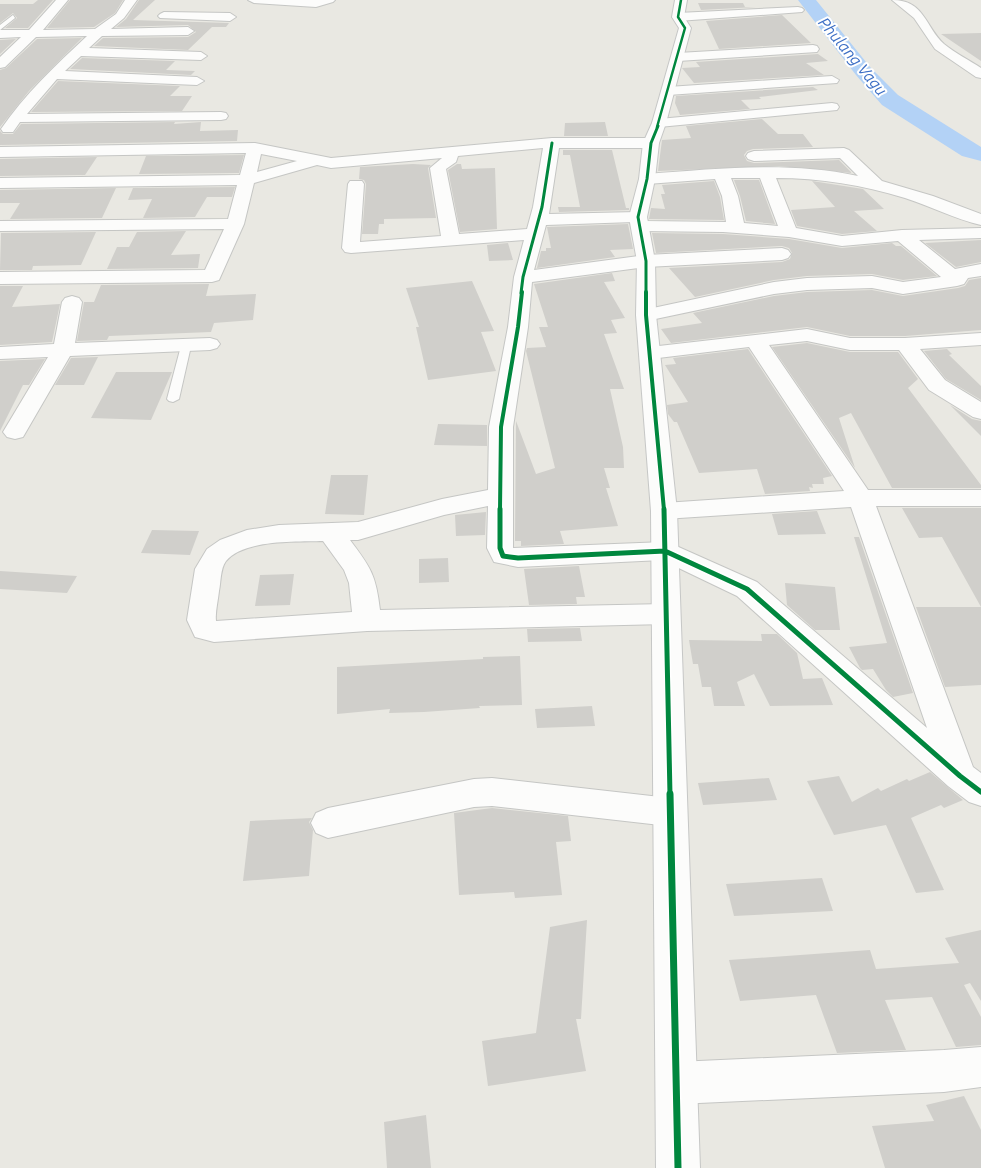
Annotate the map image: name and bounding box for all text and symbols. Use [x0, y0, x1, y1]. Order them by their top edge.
water label: Phulang Vagu [815, 13, 891, 99]

